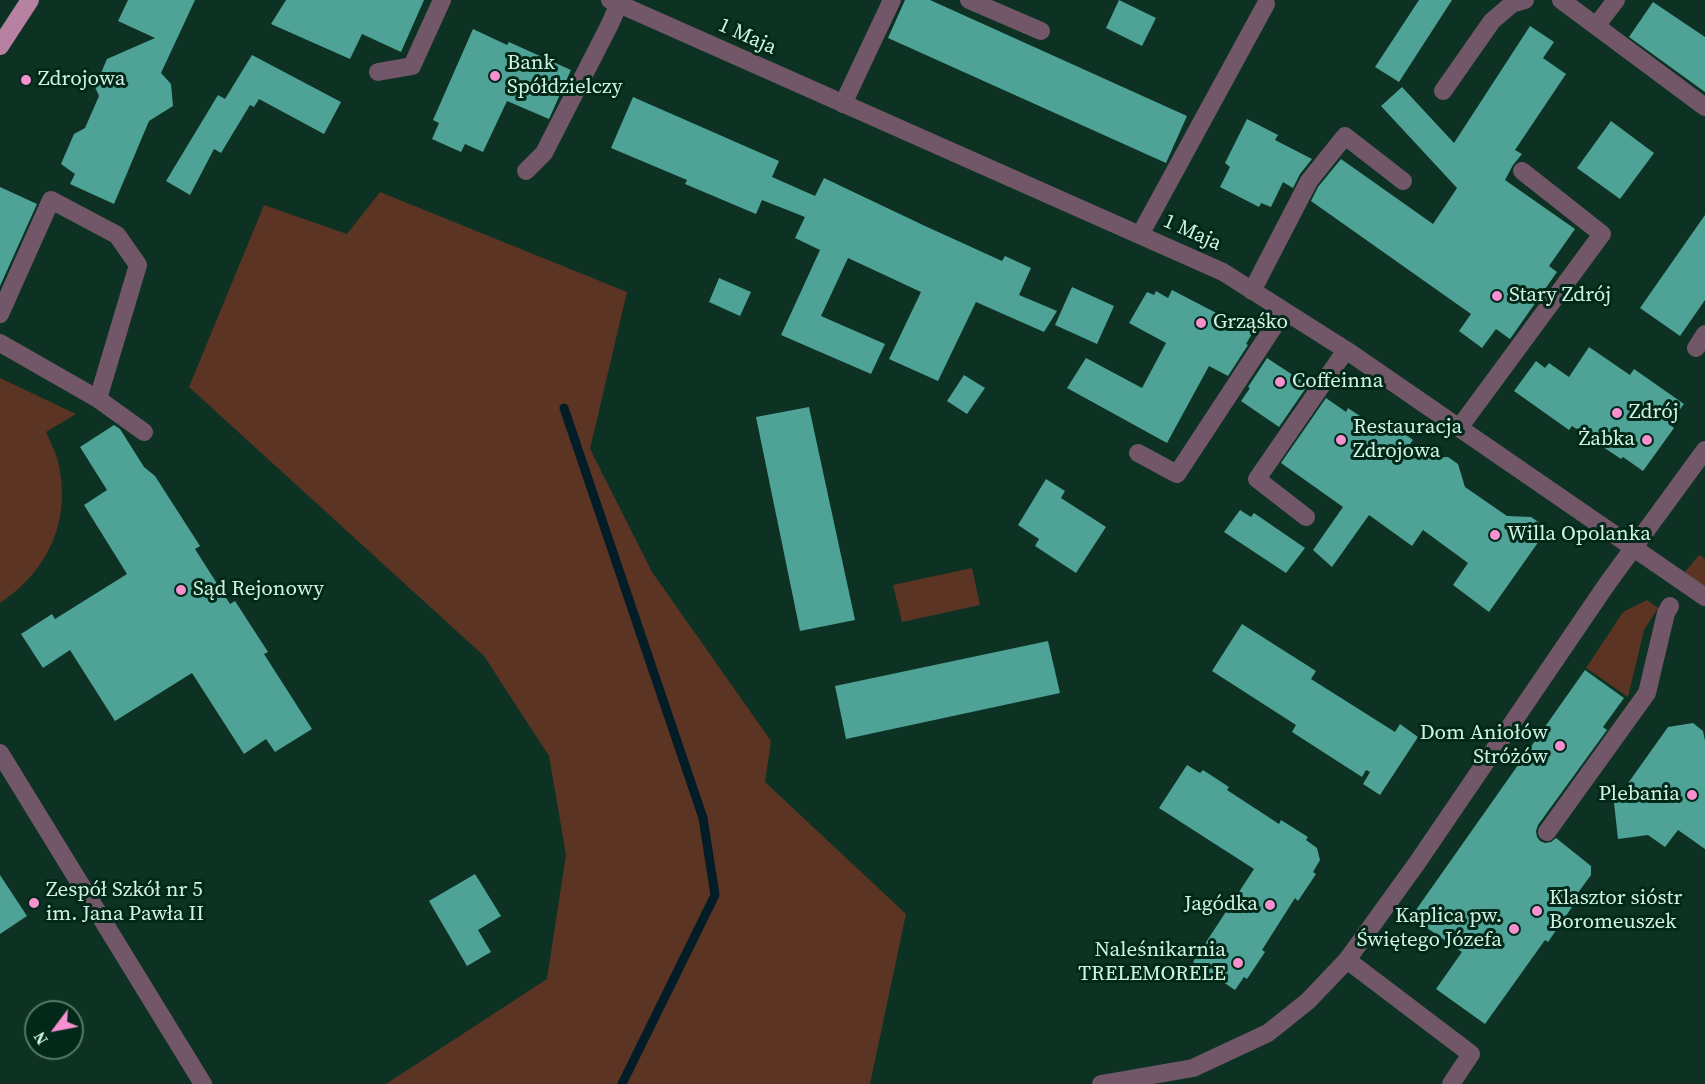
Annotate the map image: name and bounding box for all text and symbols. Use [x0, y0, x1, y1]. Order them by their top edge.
street label: 1 Maja [714, 13, 780, 61]
place label: Bank Spółdzielczy [507, 51, 622, 101]
place label: Zdrojowa [38, 67, 125, 93]
marker: Bank Spółdzielczy [488, 69, 502, 83]
marker: Zdrojowa [19, 73, 33, 87]
street label: 1 Maja [1159, 209, 1225, 257]
place label: Stary Zdrój [1509, 283, 1611, 309]
marker: Stary Zdrój [1490, 289, 1504, 303]
place label: Grząśko [1213, 310, 1288, 336]
marker: Grząśko [1194, 316, 1208, 330]
place label: Coffeinna [1292, 369, 1383, 395]
marker: Coffeinna [1273, 375, 1287, 389]
place label: Zdrój [1629, 400, 1678, 426]
marker: Zdrój [1610, 406, 1624, 420]
place label: Restauracja Zdrojowa [1353, 415, 1462, 465]
place label: Żabka [1579, 427, 1635, 453]
marker: Restauracja Zdrojowa [1334, 433, 1348, 447]
marker: Żabka [1640, 433, 1654, 447]
place label: Willa Opolanka [1507, 522, 1651, 548]
marker: Willa Opolanka [1488, 528, 1502, 542]
place label: Sąd Rejonowy [193, 577, 324, 603]
marker: Sąd Rejonowy [174, 583, 188, 597]
place label: Dom Aniołów Stróżów [1420, 721, 1548, 771]
marker: Dom Aniołów Stróżów [1553, 739, 1567, 753]
place label: Plebania [1598, 782, 1680, 808]
marker: Plebania [1685, 788, 1699, 802]
place label: Zespół Szkół nr 5 im. Jana Pawła II [46, 878, 204, 928]
place label: Klasztor sióstr Boromeuszek [1549, 886, 1682, 936]
place label: Jagódka [1184, 892, 1258, 918]
marker: Zespół Szkół nr 5 im. Jana Pawła II [27, 896, 41, 910]
marker: Jagódka [1263, 898, 1277, 912]
place label: Kaplica pw. Świętego Józefa [1357, 904, 1502, 954]
marker: Klasztor sióstr Boromeuszek [1530, 904, 1544, 918]
marker: Kaplica pw. Świętego Józefa [1507, 922, 1521, 936]
place label: Naleśnikarnia TRELEMORELE [1078, 938, 1226, 988]
marker: Naleśnikarnia TRELEMORELE [1231, 956, 1245, 970]
north arrow [24, 1000, 84, 1060]
text: N [28, 1028, 53, 1049]

